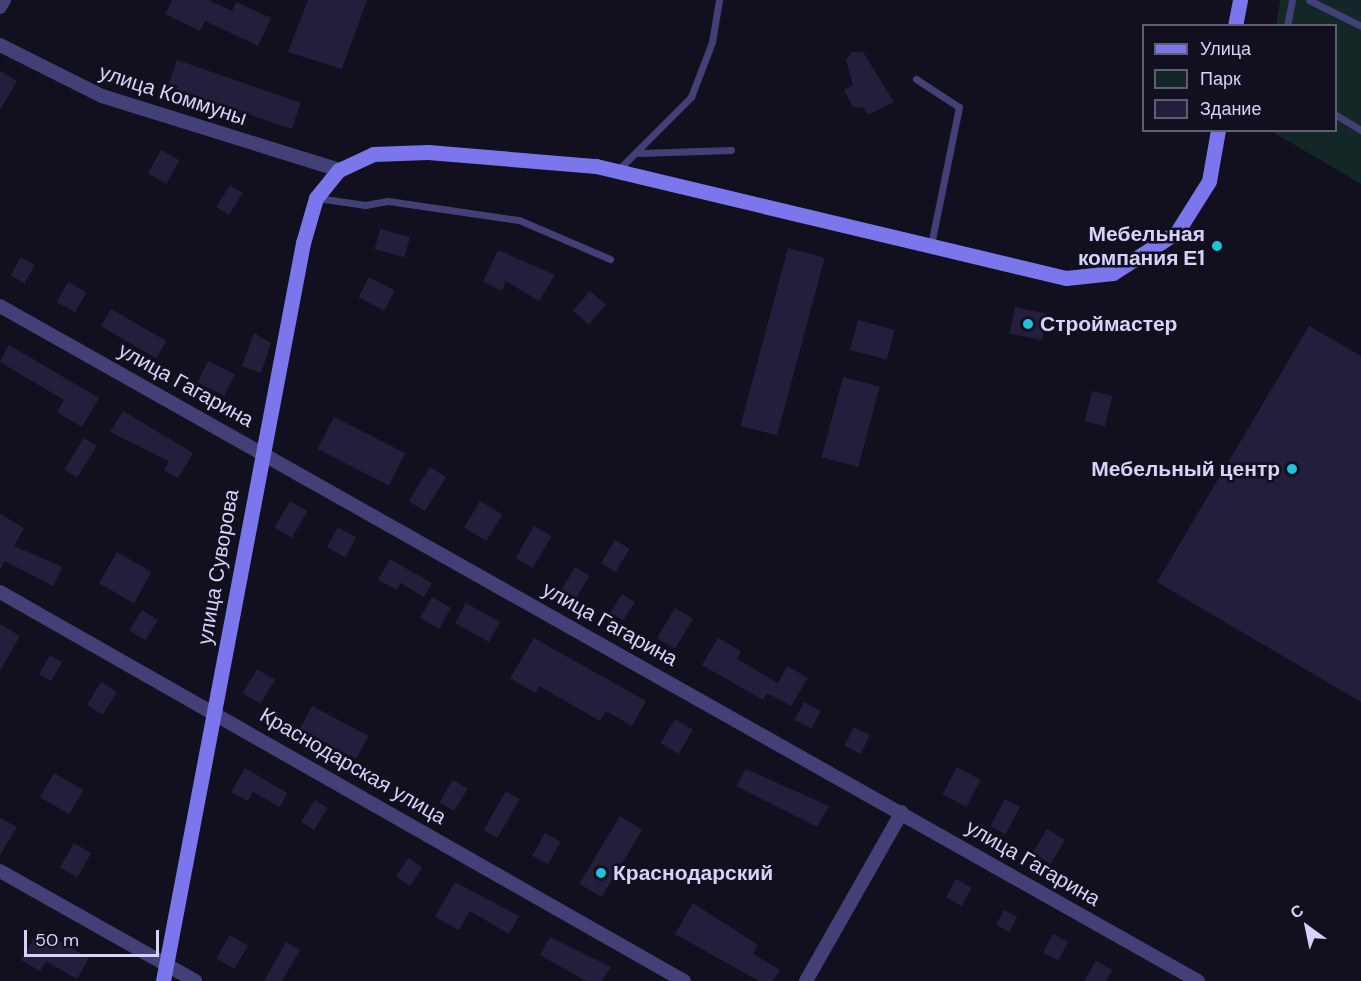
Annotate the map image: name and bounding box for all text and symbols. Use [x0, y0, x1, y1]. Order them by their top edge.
legend [1142, 24, 1337, 132]
text: Улица [1200, 37, 1251, 61]
street label: улица Коммуны [96, 59, 250, 131]
text: Парк [1200, 67, 1241, 91]
text: Здание [1200, 97, 1261, 121]
place label: Мебельная компания Е1 [1078, 221, 1205, 271]
marker: Мебельная компания Е1 [1210, 239, 1224, 253]
place label: Строймастер [1040, 311, 1177, 337]
marker: Строймастер [1021, 317, 1035, 331]
street label: улица Гагарина [114, 337, 258, 433]
place label: Мебельный центр [1091, 456, 1280, 482]
marker: Мебельный центр [1285, 462, 1299, 476]
street label: улица Суворова [192, 487, 244, 647]
street label: улица Гагарина [538, 576, 682, 672]
street label: Краснодарская улица [255, 702, 451, 830]
street label: улица Гагарина [961, 814, 1105, 912]
place label: Краснодарский [613, 860, 773, 886]
marker: Краснодарский [594, 866, 608, 880]
north arrow [1277, 897, 1337, 957]
text: С [1286, 900, 1307, 923]
scale bar [27, 918, 162, 956]
text: 50 m [35, 928, 79, 952]

